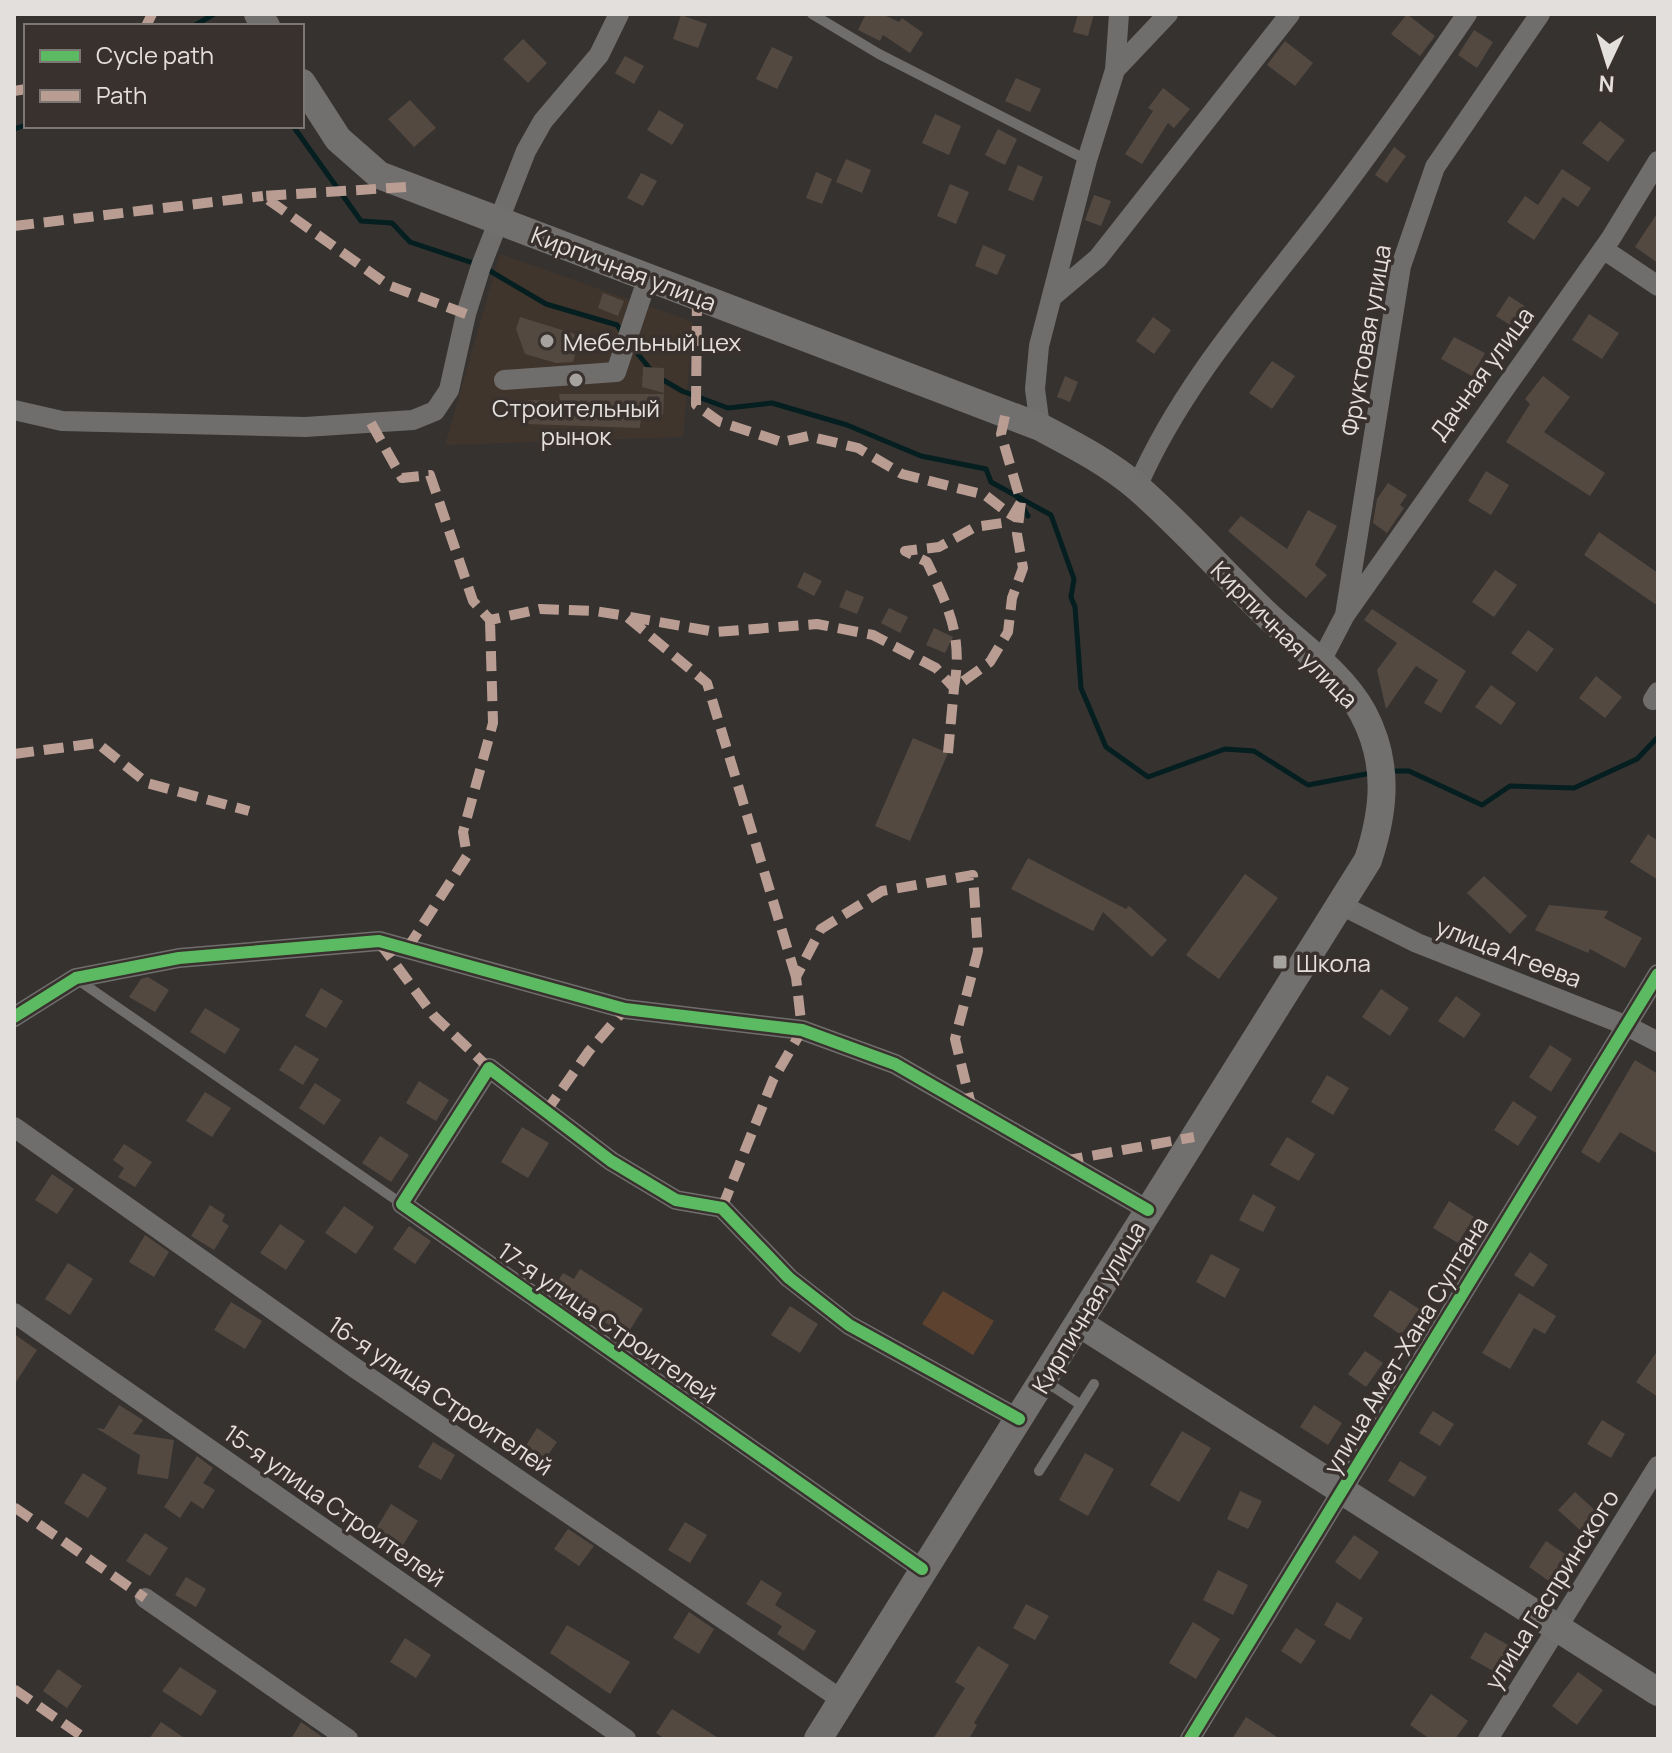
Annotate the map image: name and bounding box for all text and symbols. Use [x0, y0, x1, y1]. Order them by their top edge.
legend [24, 24, 304, 128]
north arrow [1568, 24, 1648, 104]
text: Cycle path [96, 38, 214, 71]
text: N [1598, 68, 1616, 99]
text: Path [96, 78, 147, 111]
street label: Кирпичная улица [527, 218, 721, 318]
street label: Фруктовая улица [1332, 242, 1398, 438]
street label: Дачная улица [1421, 300, 1541, 446]
place label: Мебельный цех [563, 325, 742, 358]
marker: Мебельный цех [538, 332, 556, 350]
marker: Строительный рынок [567, 371, 585, 389]
place label: Строительный рынок [492, 391, 660, 452]
street label: Кирпичная улица [1204, 553, 1366, 715]
street label: улица Агеева [1432, 909, 1586, 995]
place label: Школа [1296, 946, 1371, 979]
marker: Школа [1271, 953, 1289, 971]
street label: улица Амет-Хана Султана [1315, 1210, 1495, 1480]
street label: Кирпичная улица [1023, 1215, 1153, 1399]
street label: 17-я улица Строителей [492, 1234, 724, 1410]
street label: 16-я улица Строителей [322, 1307, 560, 1483]
street label: 15-я улица Строителей [218, 1416, 452, 1594]
street label: улица Гаспринского [1476, 1483, 1626, 1695]

